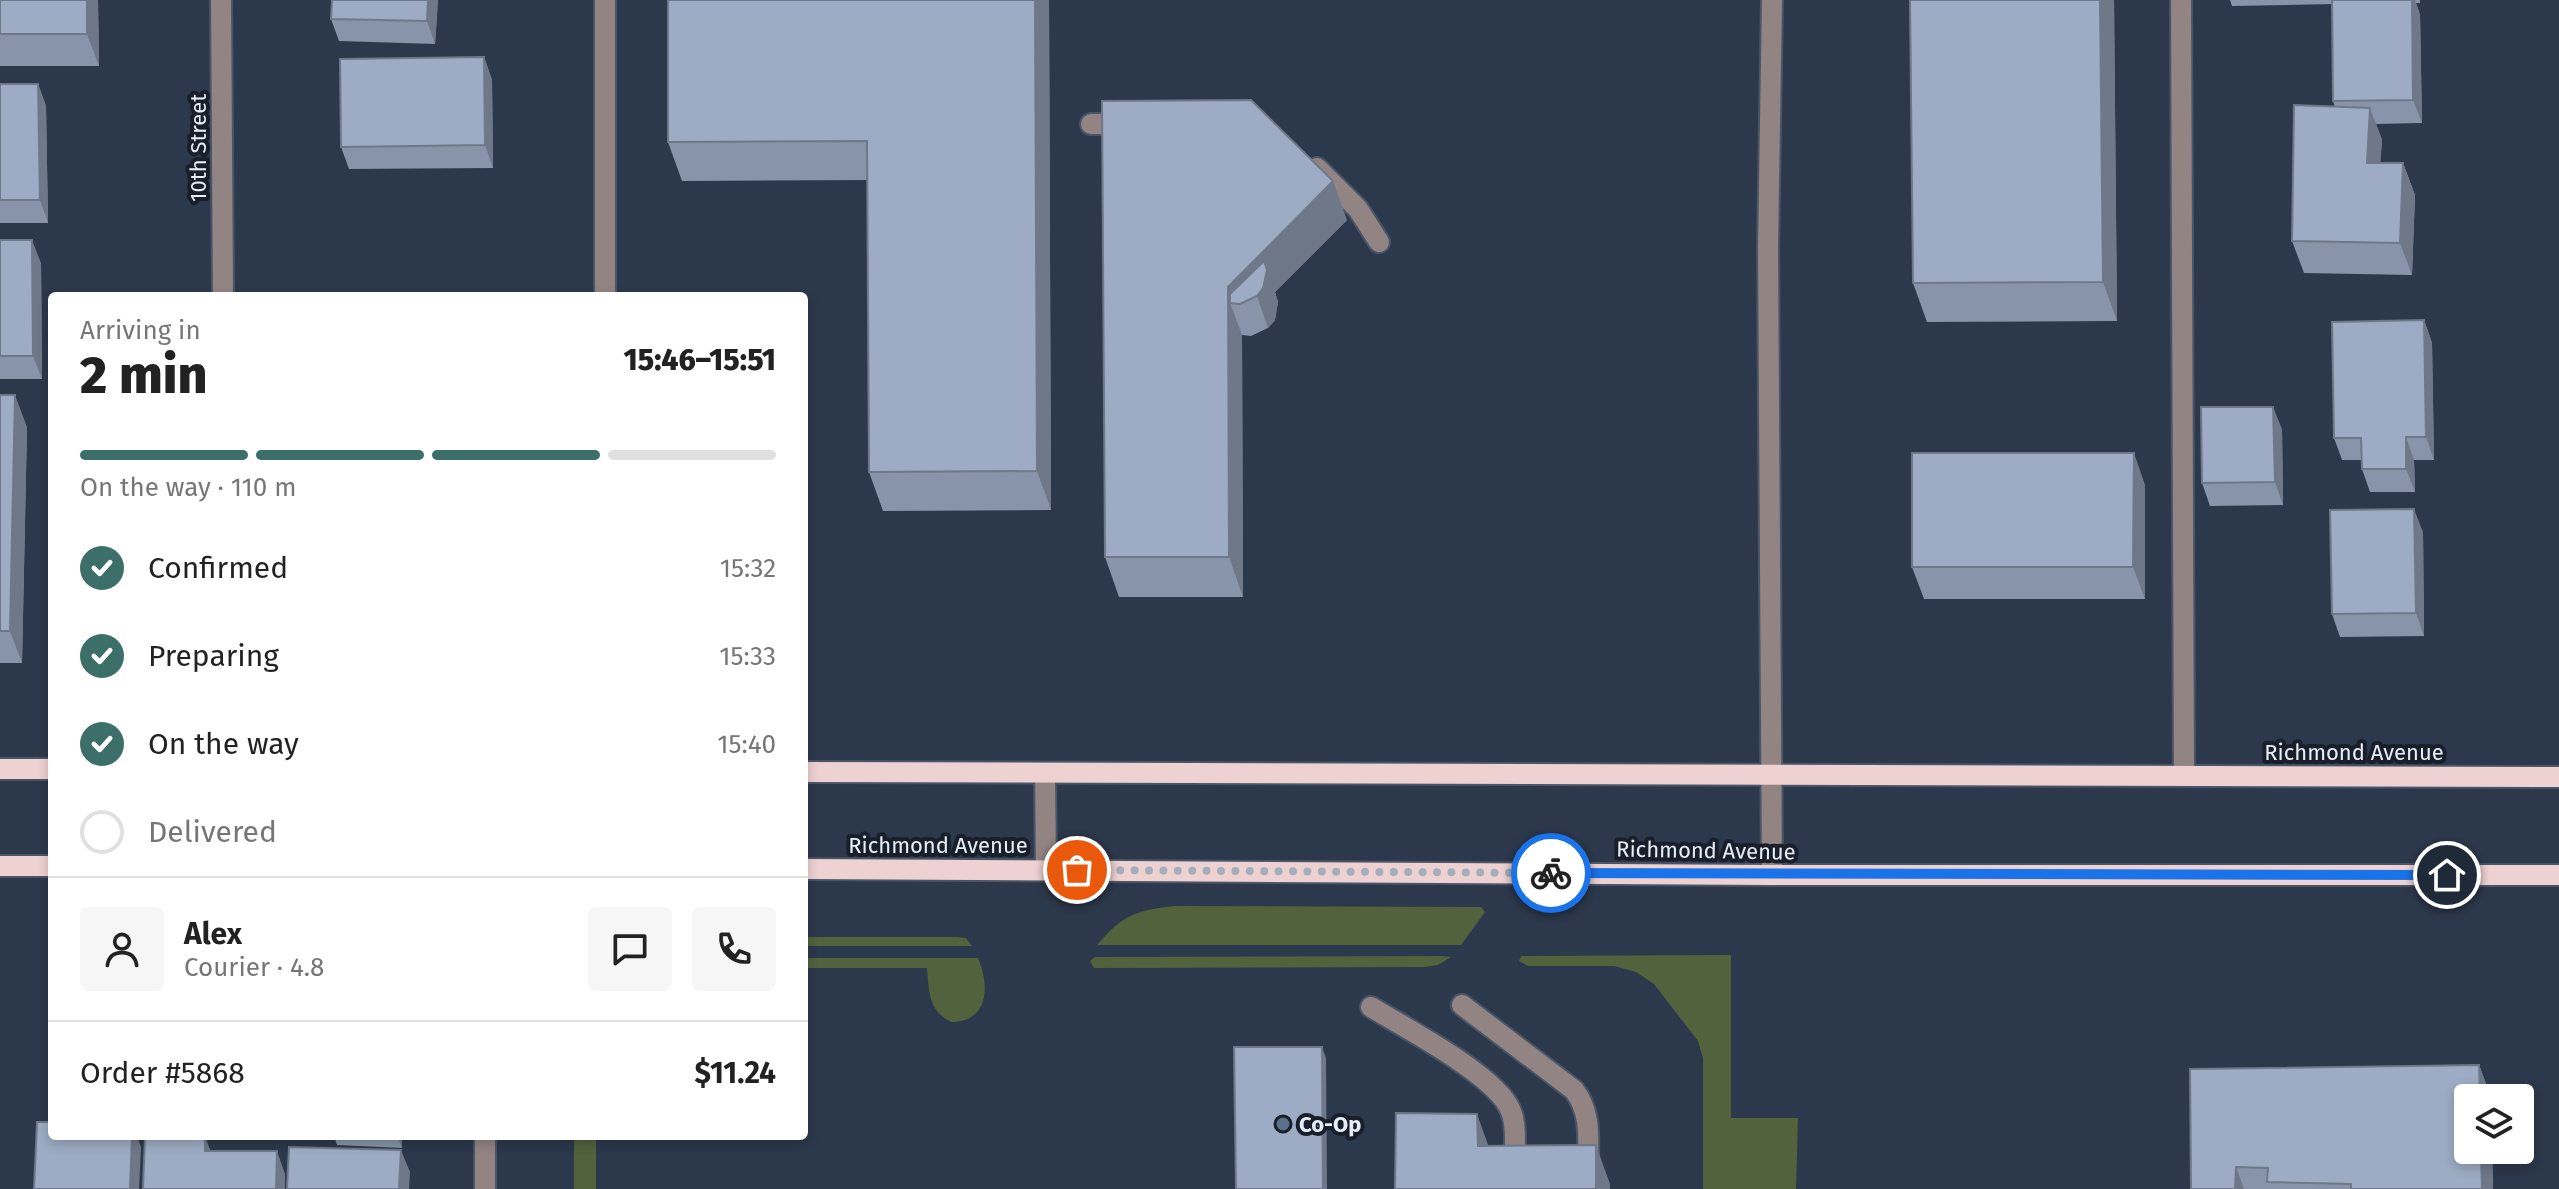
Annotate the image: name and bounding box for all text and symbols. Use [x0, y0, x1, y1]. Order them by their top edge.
street label: 10th Street [185, 94, 212, 202]
text: Arriving in [80, 315, 201, 346]
text: 15:46–15:51 [624, 342, 776, 378]
text: 2 min [80, 344, 207, 407]
text: On the way · 110 m [80, 472, 297, 503]
icon: check [80, 546, 124, 590]
text: Confirmed [148, 550, 288, 586]
text: 15:32 [720, 553, 776, 584]
icon: check [80, 634, 124, 678]
text: Preparing [148, 638, 279, 674]
text: 15:33 [719, 641, 776, 672]
icon: check [80, 722, 124, 766]
text: On the way [148, 726, 299, 762]
text: 15:40 [717, 729, 776, 760]
street label: Richmond Avenue [2264, 739, 2444, 766]
text: Delivered [148, 814, 277, 850]
street label: Richmond Avenue [848, 832, 1028, 859]
courier [1511, 833, 1591, 913]
street label: Richmond Avenue [1616, 835, 1796, 866]
pin [1043, 836, 1111, 904]
pin [2413, 841, 2481, 909]
icon: bag [1055, 848, 1099, 892]
icon: bike [1529, 851, 1573, 895]
icon: home [2425, 853, 2469, 897]
button: person [80, 907, 164, 991]
button: chat [588, 907, 672, 991]
button: phone [692, 907, 776, 991]
text: Alex [184, 916, 242, 952]
text: Courier · 4.8 [184, 952, 324, 983]
text: Order #5868 [80, 1055, 245, 1091]
text: $11.24 [695, 1055, 776, 1091]
map controls [2454, 1084, 2534, 1164]
button: layers [2454, 1084, 2534, 1164]
place label: Co-Op [1299, 1111, 1361, 1138]
marker: Co-Op [1274, 1115, 1292, 1133]

